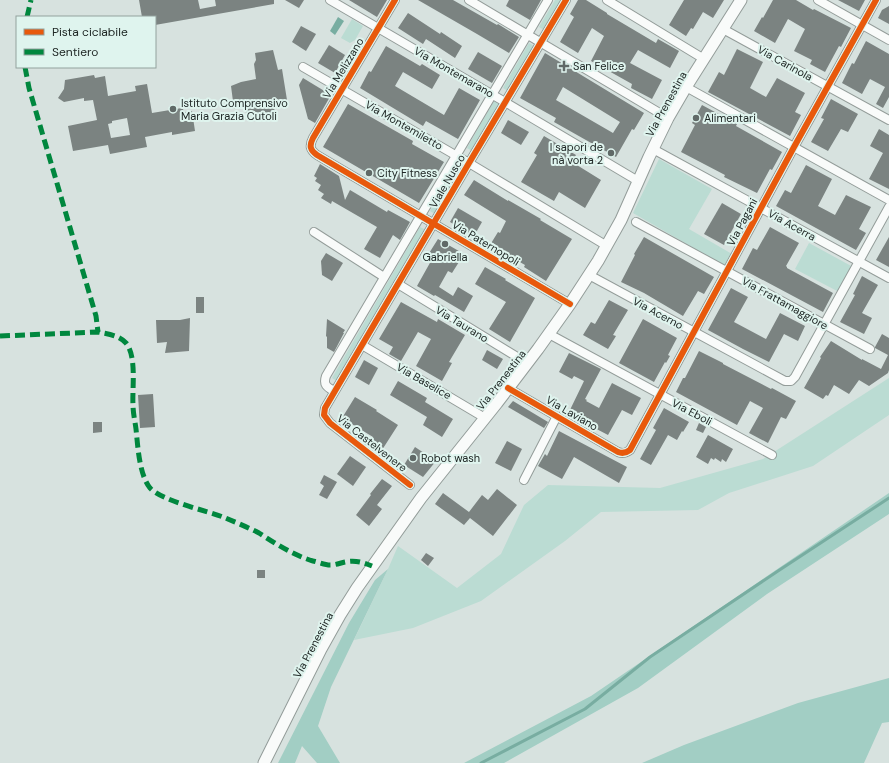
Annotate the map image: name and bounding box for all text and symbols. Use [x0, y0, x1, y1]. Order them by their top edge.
legend [16, 16, 156, 68]
text: Pista ciclabile [52, 24, 128, 40]
street label: Via Melizzano [319, 35, 367, 101]
street label: Via Carinola [755, 42, 815, 84]
street label: Via Montemarano [411, 43, 497, 101]
text: Sentiero [52, 44, 98, 60]
place label: San Felice [573, 59, 624, 73]
marker: San Felice [558, 60, 570, 72]
street label: Via Prenestina [642, 69, 690, 139]
place label: Istituto Comprensivo Maria Grazia Cutoli [181, 96, 288, 123]
street label: Via Montemiletto [363, 97, 445, 153]
marker: Istituto Comprensivo Maria Grazia Cutoli [168, 104, 178, 114]
place label: Alimentari [704, 111, 756, 125]
marker: Alimentari [691, 113, 701, 123]
place label: I sapori de nà vorta 2 [550, 140, 603, 167]
marker: I sapori de nà vorta 2 [606, 148, 616, 158]
street label: Viale Nusco [426, 152, 468, 210]
place label: City Fitness [377, 166, 437, 180]
marker: City Fitness [364, 168, 374, 178]
street label: Via Pagani [724, 196, 760, 248]
street label: Via Acerra [766, 206, 818, 244]
street label: Via Paternopoli [450, 217, 522, 269]
marker: Gabriella [440, 239, 450, 249]
place label: Gabriella [422, 250, 468, 264]
street label: Via Frattamaggiore [739, 273, 831, 333]
street label: Via Acerno [630, 294, 686, 332]
street label: Via Taurano [433, 303, 491, 345]
street label: Via Prenestina [473, 347, 529, 413]
street label: Via Baselice [394, 360, 454, 402]
street label: Via Laviano [543, 393, 601, 433]
street label: Via Eboli [669, 396, 715, 428]
street label: Via Castelvenere [334, 411, 410, 475]
place label: Robot wash [421, 451, 480, 465]
marker: Robot wash [408, 453, 418, 463]
street label: Via Prenestina [290, 610, 336, 680]

